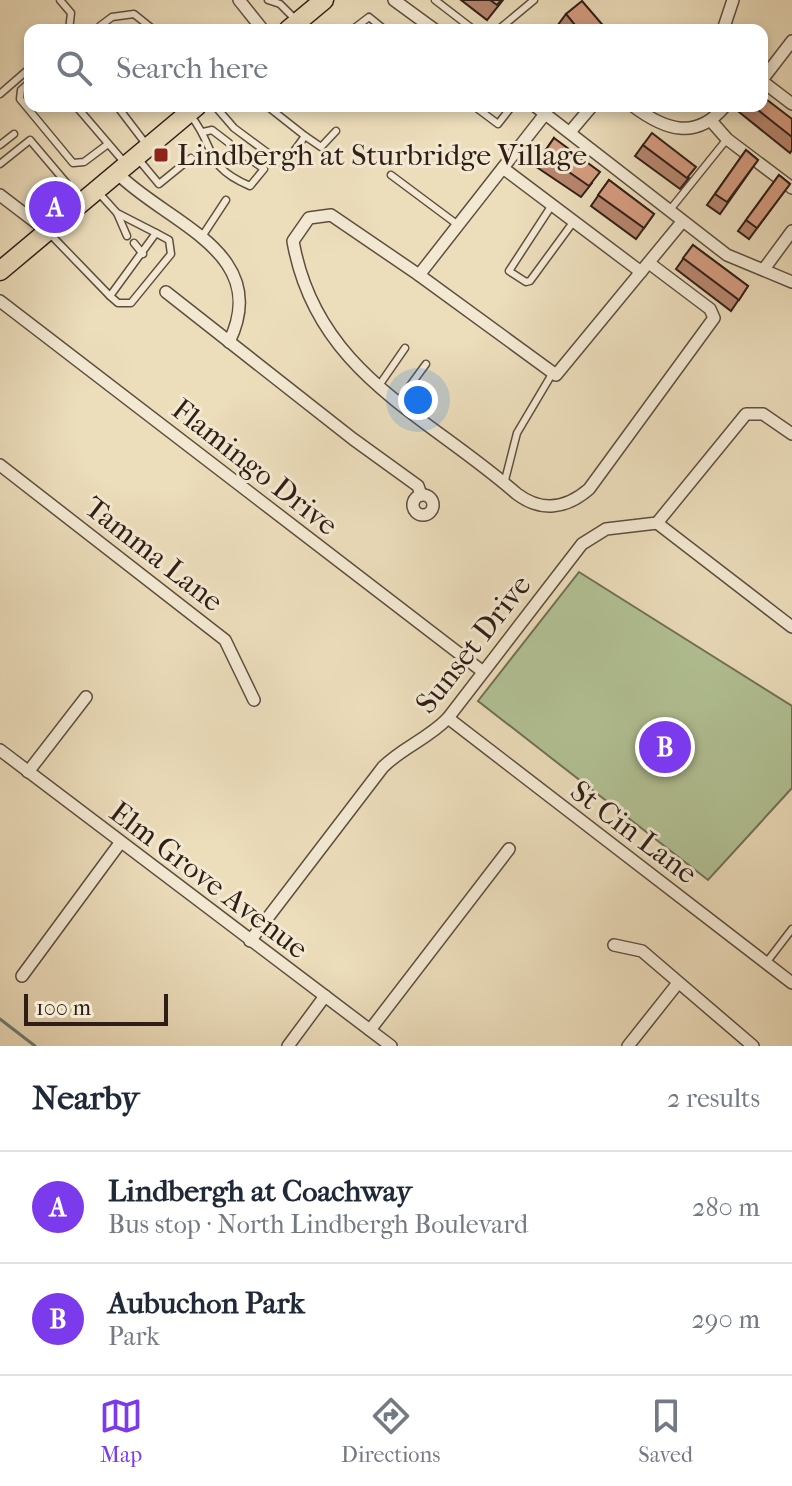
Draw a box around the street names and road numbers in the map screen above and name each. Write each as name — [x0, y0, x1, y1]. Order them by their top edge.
street label: Flamingo Drive — [165, 392, 345, 543]
street label: Tamma Lane — [78, 490, 230, 619]
street label: Sunset Drive — [408, 568, 538, 721]
street label: St Cin Lane — [563, 773, 704, 891]
street label: Elm Grove Avenue — [103, 795, 315, 966]

